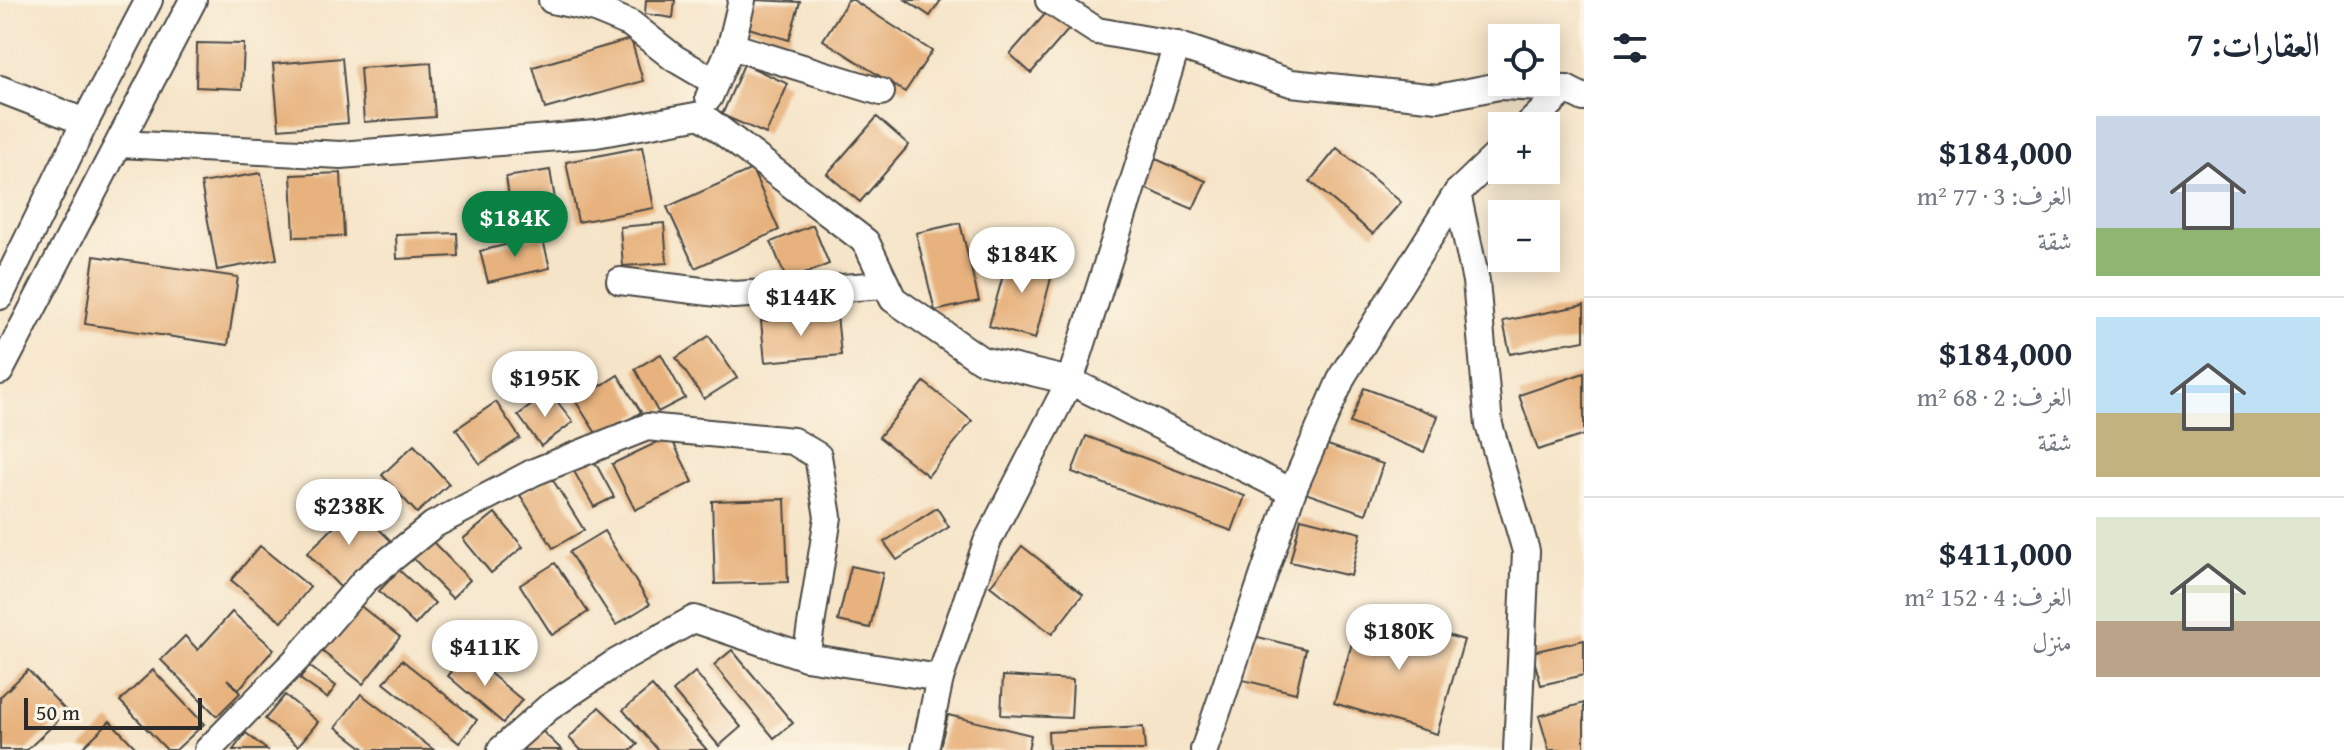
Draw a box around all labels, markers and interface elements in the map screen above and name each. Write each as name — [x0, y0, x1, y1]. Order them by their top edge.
text: العقارات: 7 — [2186, 19, 2320, 68]
map controls — [1488, 24, 1560, 272]
button: locate — [1488, 24, 1560, 96]
icon: filters — [1608, 26, 1652, 70]
button: + — [1488, 112, 1560, 184]
text: $184,000 — [1939, 127, 2072, 176]
icon: home — [2160, 148, 2256, 244]
text: الغرف: 3 · 77 m² — [1917, 176, 2072, 215]
pin: $184K — [459, 191, 571, 259]
text: $184K — [480, 197, 550, 236]
button: − — [1488, 200, 1560, 272]
text: شقة — [2038, 221, 2072, 260]
pin: $184K — [966, 227, 1078, 295]
text: $184K — [987, 233, 1057, 272]
pin: $144K — [745, 270, 857, 338]
text: $144K — [766, 276, 836, 315]
text: $184,000 — [1939, 328, 2072, 377]
icon: home — [2160, 349, 2256, 445]
pin: $195K — [489, 351, 601, 419]
text: $195K — [510, 357, 580, 396]
text: الغرف: 2 · 68 m² — [1917, 377, 2072, 416]
text: شقة — [2038, 422, 2072, 461]
pin: $238K — [293, 479, 405, 547]
text: $238K — [314, 485, 384, 524]
text: $411,000 — [1939, 528, 2072, 577]
icon: home — [2160, 549, 2256, 645]
text: الغرف: 4 · 152 m² — [1904, 577, 2072, 616]
pin: $180K — [1343, 604, 1455, 672]
text: $180K — [1364, 610, 1434, 649]
pin: $411K — [429, 620, 541, 688]
text: منزل — [2032, 622, 2072, 661]
text: $411K — [450, 626, 520, 665]
scale bar — [24, 694, 202, 730]
text: 50 m — [36, 696, 80, 728]

